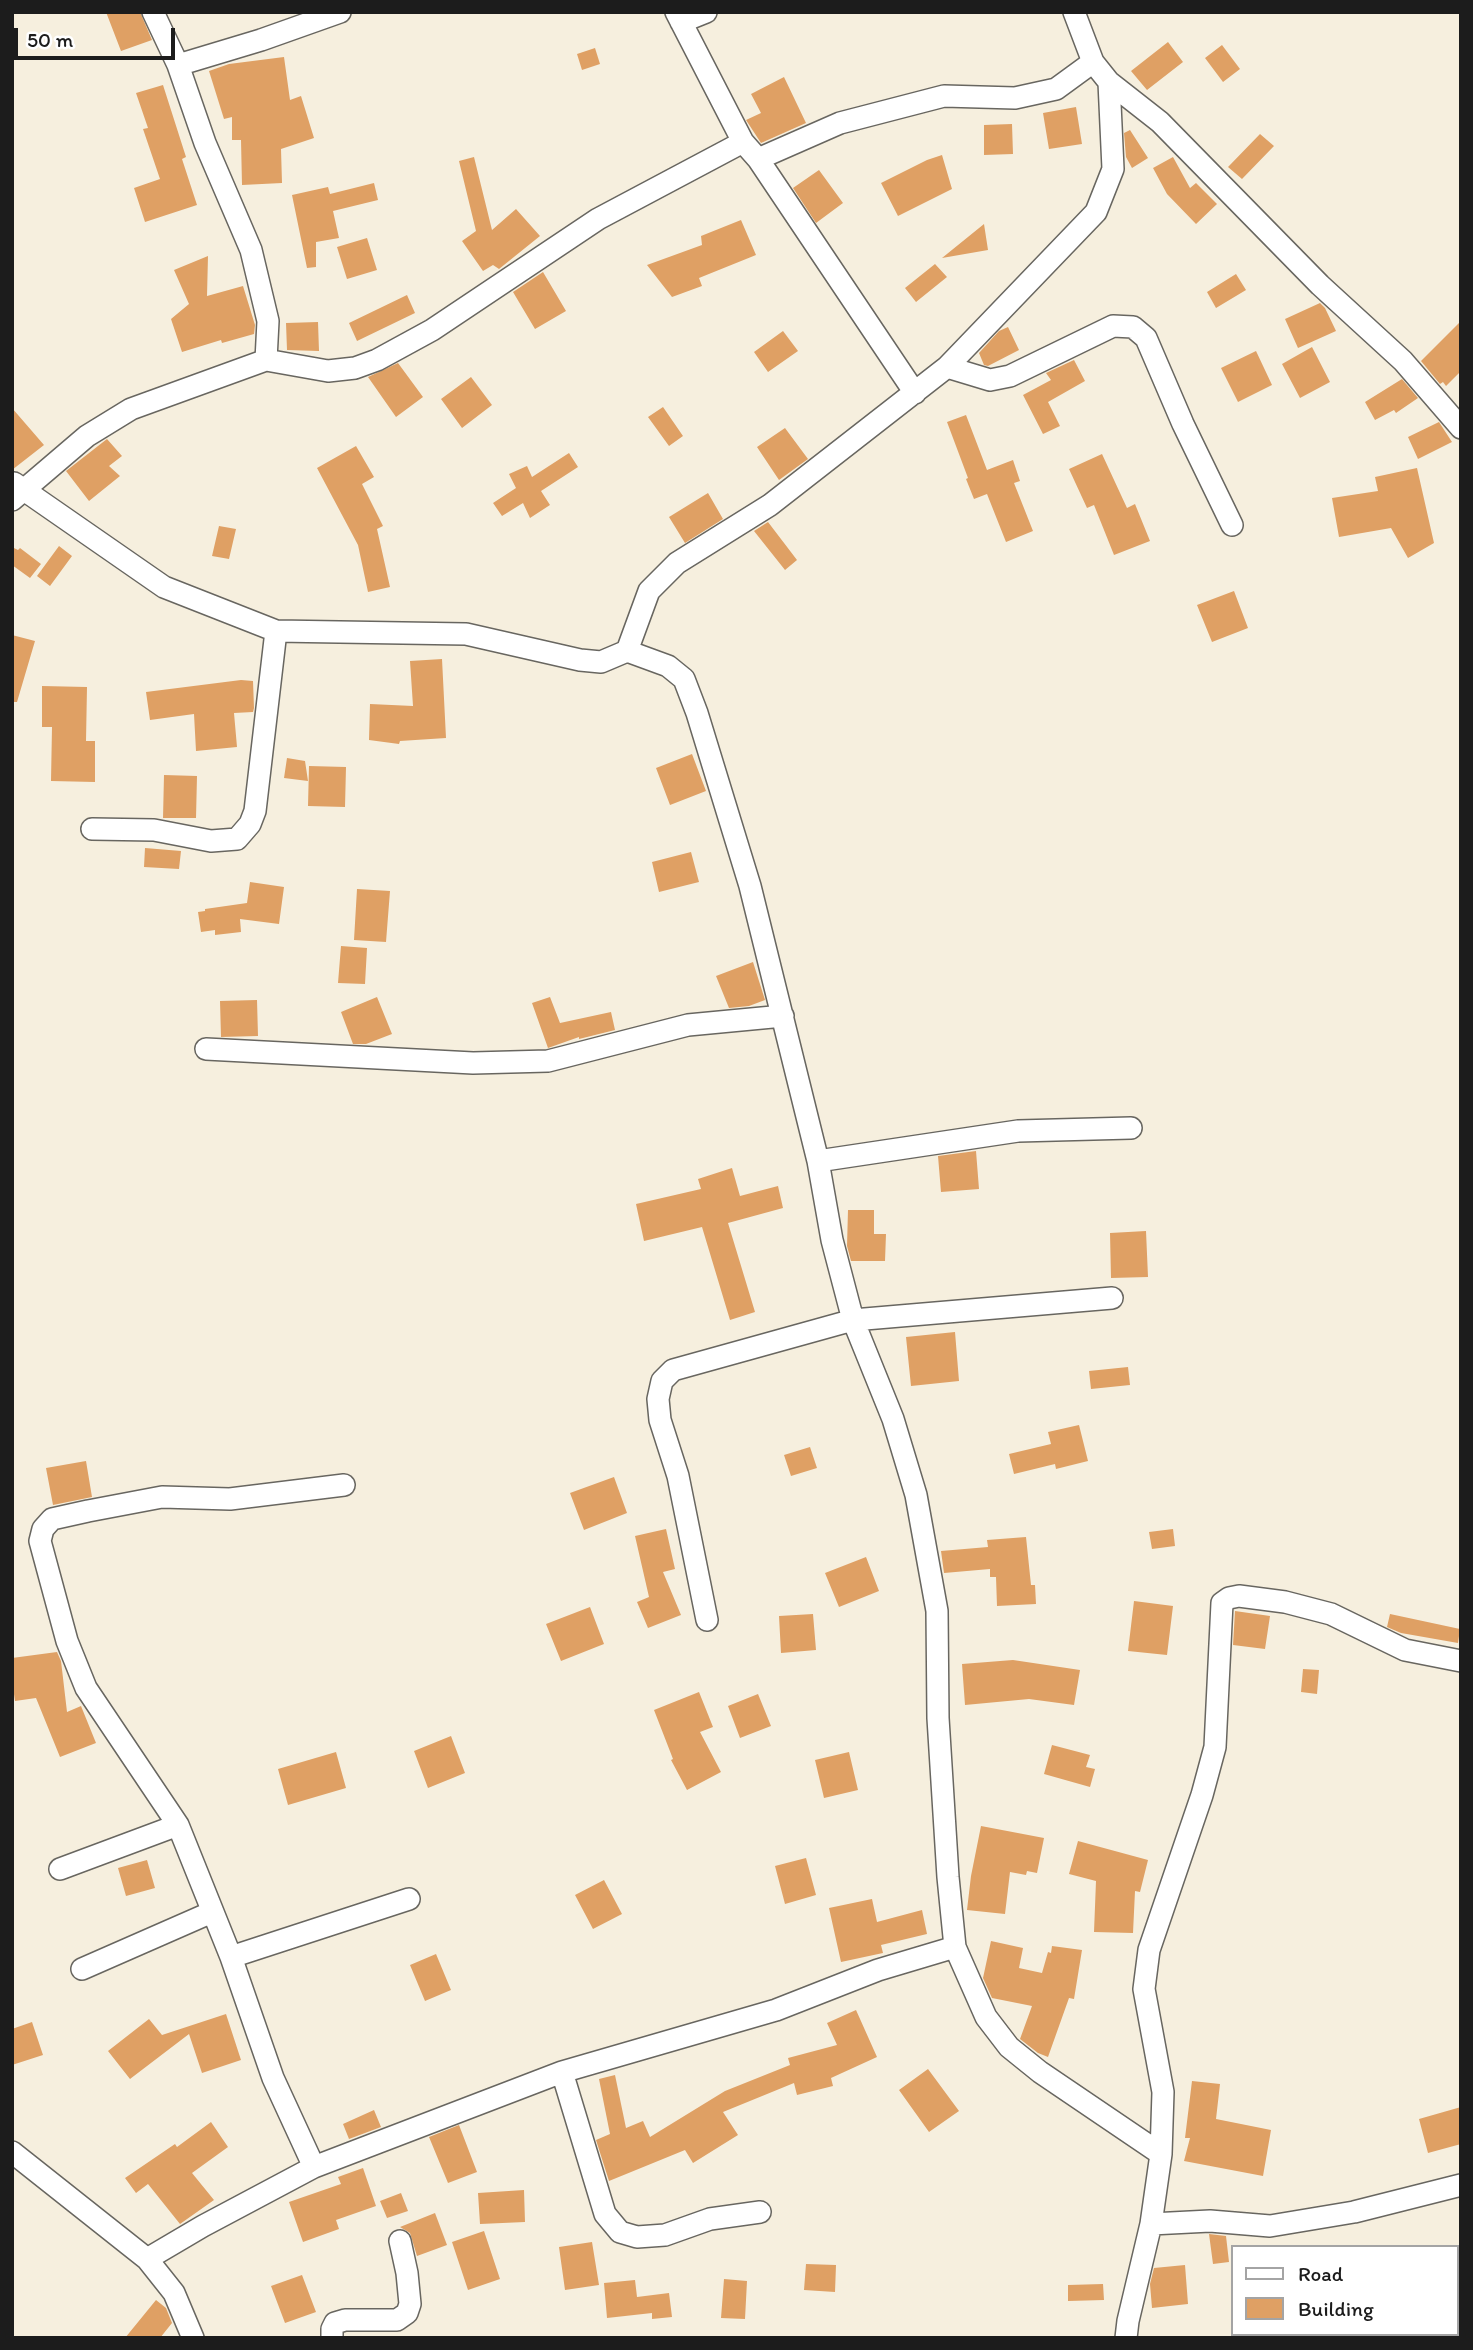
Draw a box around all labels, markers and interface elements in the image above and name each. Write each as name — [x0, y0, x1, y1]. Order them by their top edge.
scale bar — [18, 14, 178, 58]
text: 50 m — [27, 27, 73, 52]
legend — [1232, 2245, 1459, 2336]
text: Road — [1298, 2261, 1343, 2286]
text: Building — [1298, 2296, 1374, 2321]

